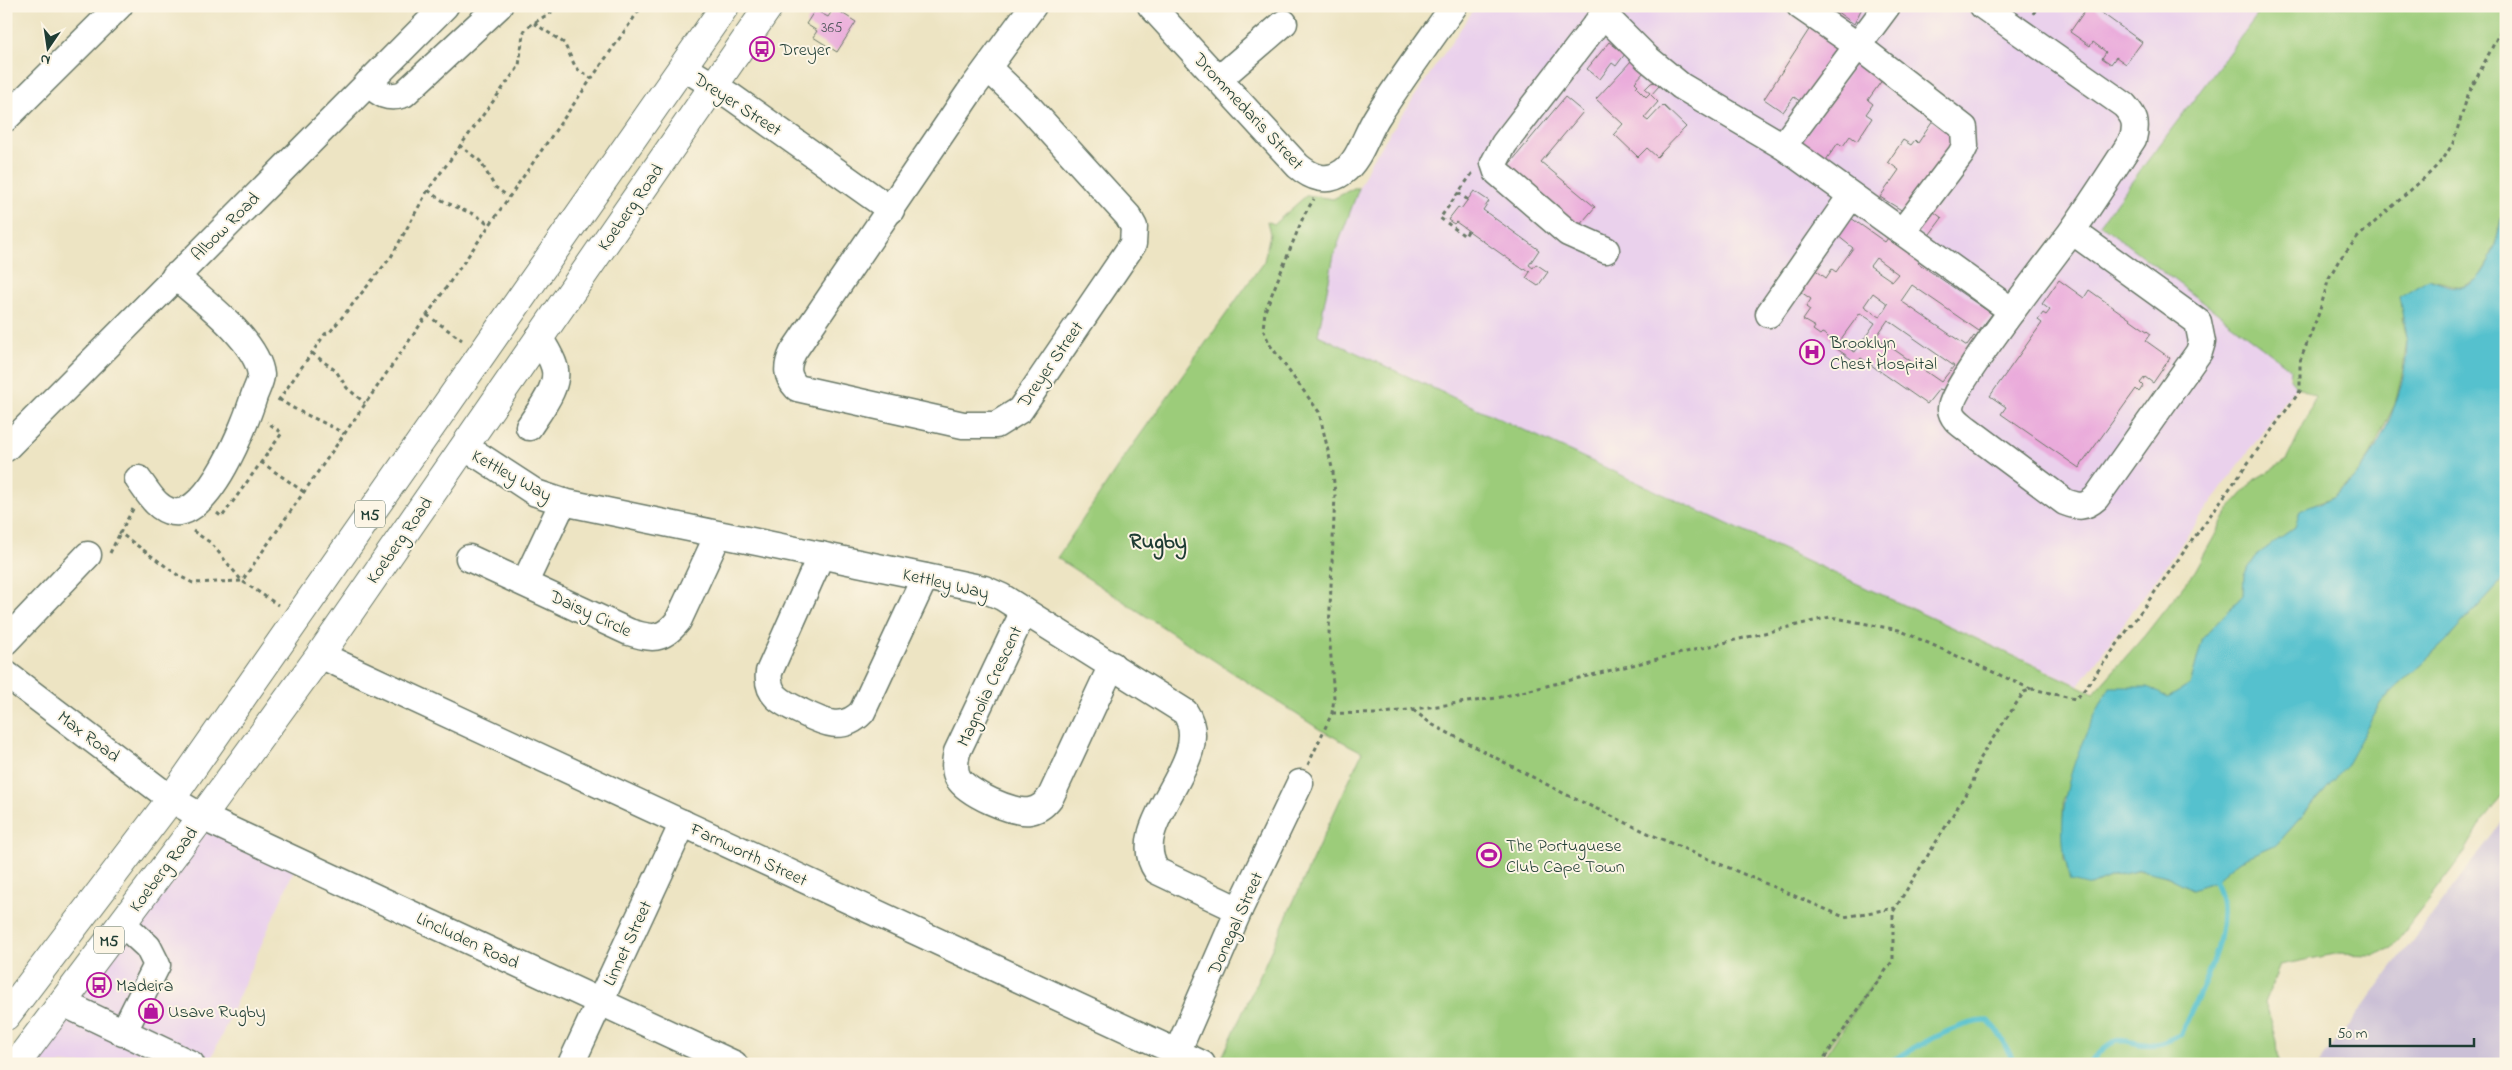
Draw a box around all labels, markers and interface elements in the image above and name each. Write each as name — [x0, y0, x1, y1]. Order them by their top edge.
house number: 365 — [821, 17, 843, 39]
north arrow — [22, 22, 72, 72]
bus stop icon: Dreyer — [749, 36, 775, 62]
place label: Dreyer — [779, 38, 831, 64]
street label: Drommedaris Street — [1186, 47, 1309, 177]
text: N — [38, 48, 52, 70]
street label: Dreyer Street — [687, 67, 786, 144]
street label: Koeberg Road — [592, 159, 672, 258]
street label: Albow Road — [186, 187, 267, 268]
street label: Dreyer Street — [1012, 317, 1091, 415]
place label: Brooklyn Chest Hospital — [1829, 331, 1937, 378]
hospital icon: Brooklyn Chest Hospital — [1799, 339, 1825, 365]
street label: Kettley Way — [466, 444, 556, 509]
street label: Koeberg Road — [361, 492, 441, 591]
road number: M5 — [355, 500, 385, 528]
district label: Rugby — [1129, 527, 1187, 560]
street label: Kettley Way — [900, 562, 991, 608]
street label: Daisy Circle — [544, 584, 636, 646]
street label: Magnolia Crescent — [951, 622, 1031, 752]
street label: Max Road — [51, 705, 125, 770]
street label: Farnworth Street — [684, 817, 811, 894]
street label: Koeberg Road — [124, 822, 206, 919]
place label: The Portuguese Club Cape Town — [1506, 834, 1625, 881]
sports icon: The Portuguese Club Cape Town — [1476, 842, 1502, 868]
street label: Donegal Street — [1202, 868, 1272, 981]
street label: Linnet Street — [598, 897, 660, 991]
street label: Lincluden Road — [411, 907, 523, 977]
road number: M5 — [94, 926, 124, 954]
bus stop icon: Madeira — [86, 972, 112, 998]
place label: Madeira — [116, 974, 173, 1000]
shop icon: Usave Rugby — [138, 998, 164, 1024]
place label: Usave Rugby — [168, 1000, 265, 1027]
scale bar — [2330, 1015, 2473, 1047]
text: 50 m — [2337, 1023, 2368, 1045]

